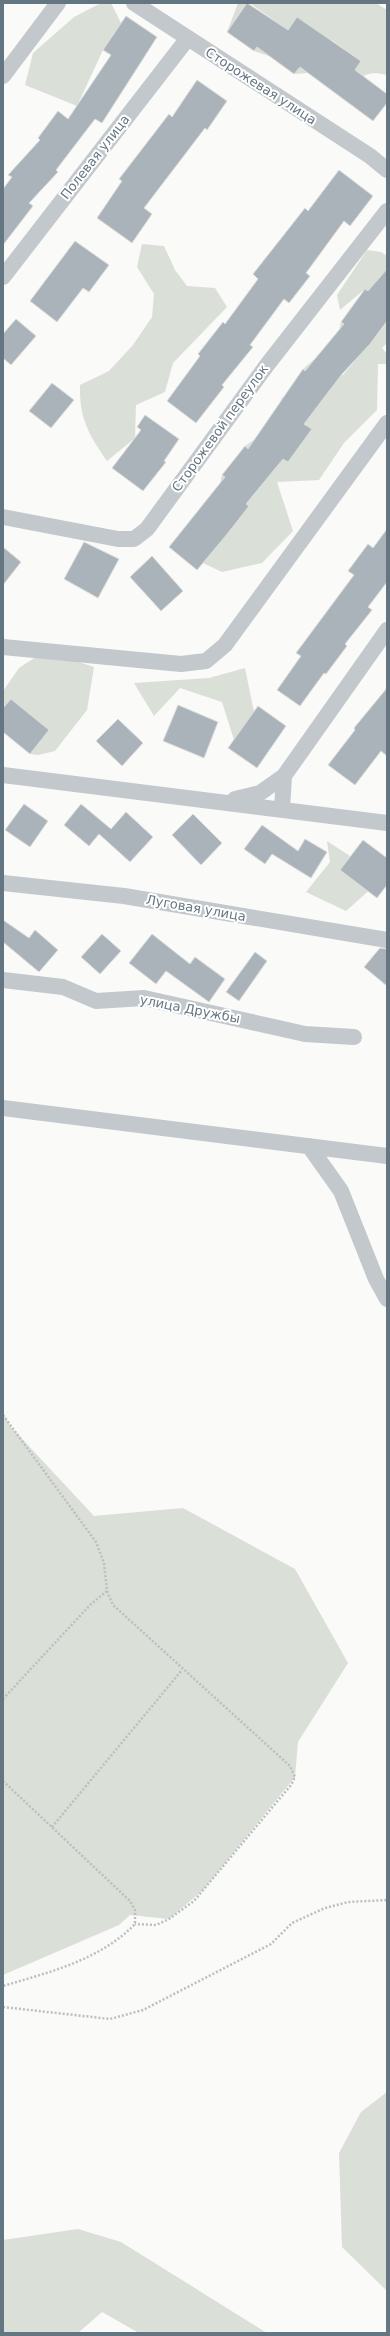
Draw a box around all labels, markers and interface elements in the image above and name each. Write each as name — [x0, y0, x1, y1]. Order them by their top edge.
street label: Сторожевая улица — [203, 44, 319, 128]
street label: Полевая улица — [57, 112, 133, 202]
street label: Сторожевой переулок — [169, 361, 271, 494]
street label: Луговая улица — [145, 892, 247, 924]
street label: улица Дружбы — [139, 992, 241, 1026]

